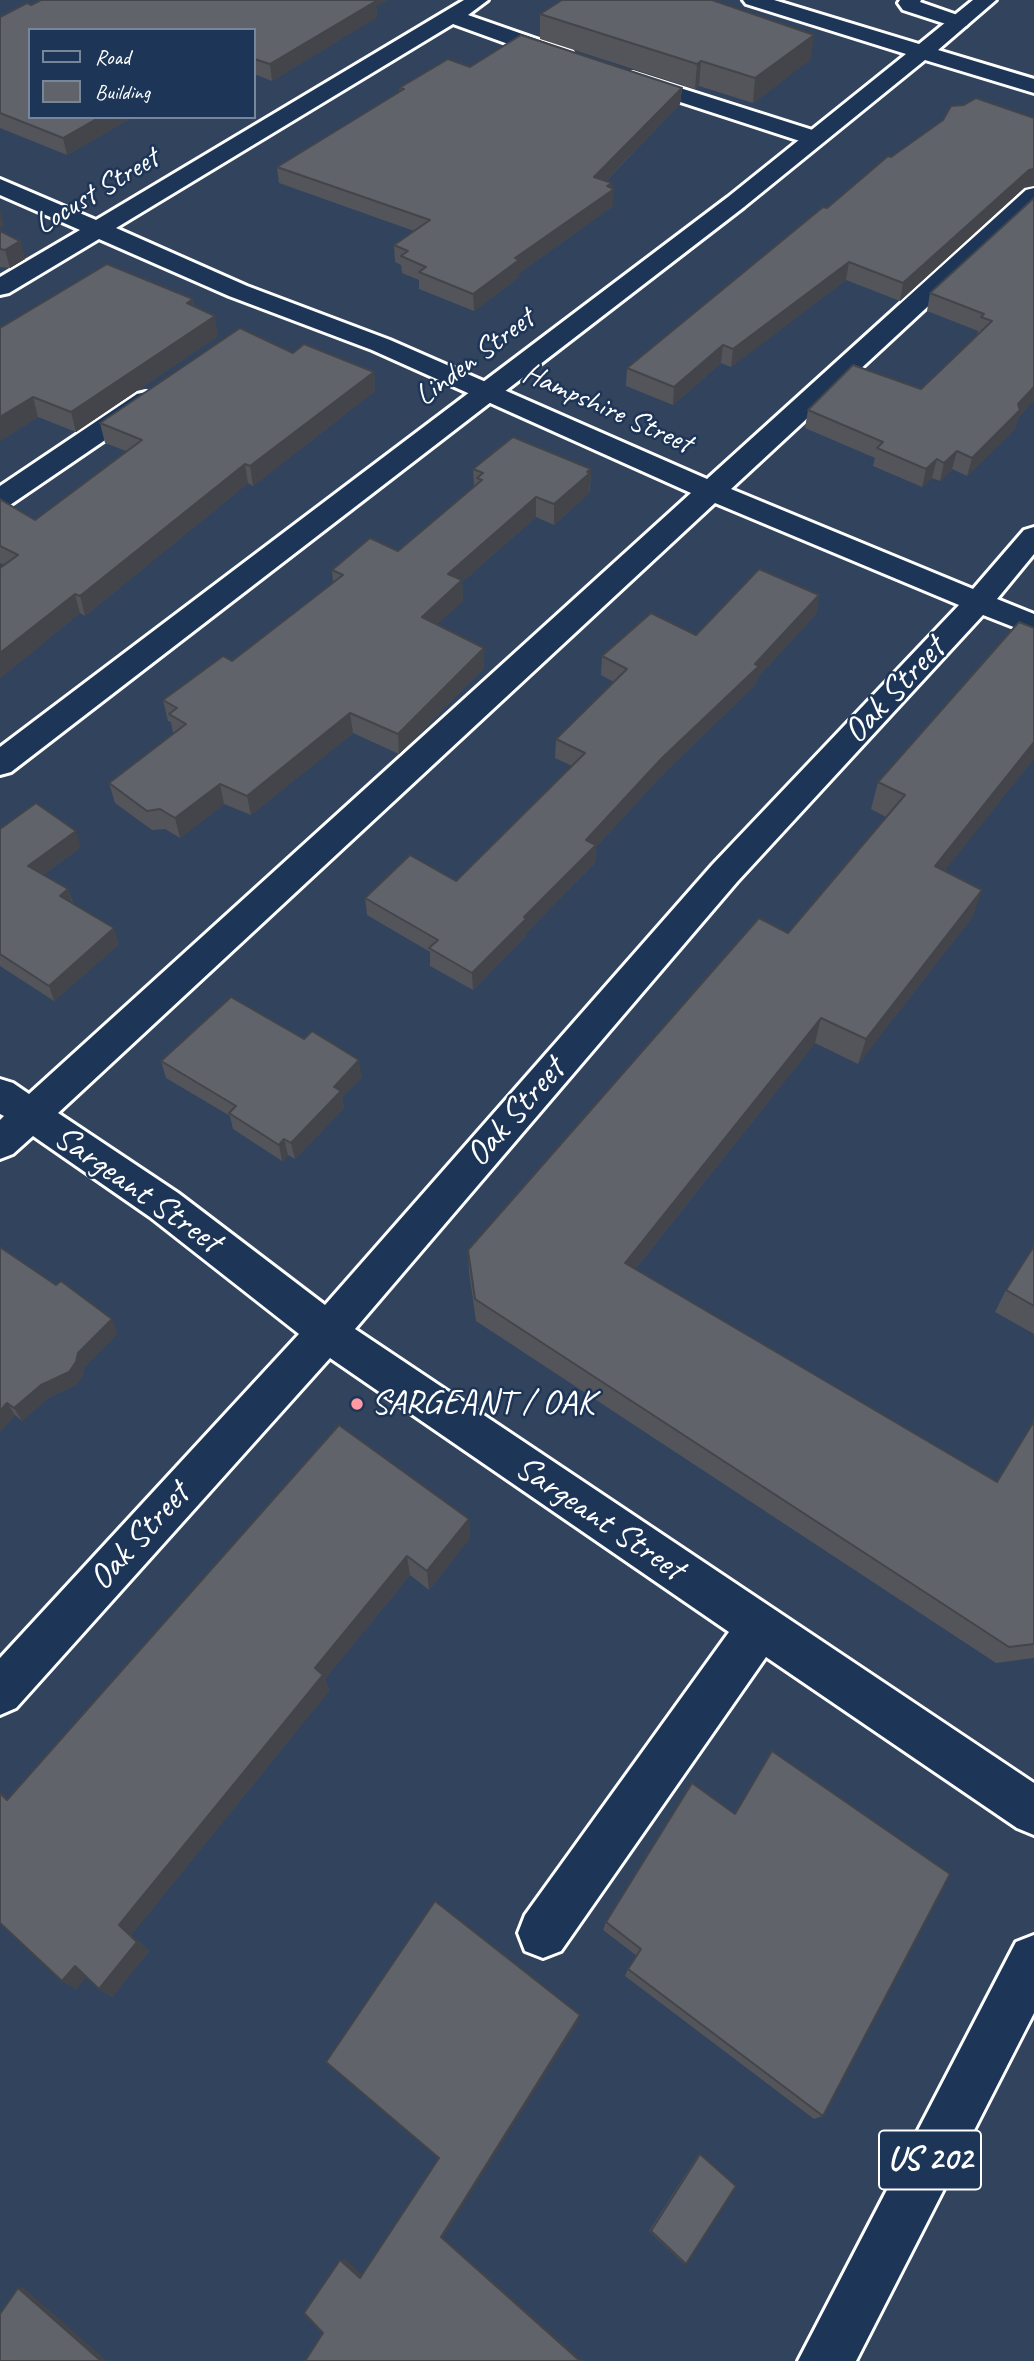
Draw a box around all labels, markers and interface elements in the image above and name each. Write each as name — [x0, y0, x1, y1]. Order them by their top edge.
legend — [28, 28, 256, 119]
text: Road — [95, 44, 130, 70]
text: Building — [95, 79, 150, 105]
street label: Locust Street — [29, 141, 165, 243]
street label: Linden Street — [408, 302, 542, 414]
street label: Hampshire Street — [517, 356, 697, 462]
street label: Oak Street — [835, 629, 955, 753]
street label: Oak Street — [457, 1050, 575, 1176]
street label: Sargeant Street — [45, 1117, 229, 1263]
place label: SARGEANT / OAK — [371, 1383, 594, 1425]
marker: SARGEANT / OAK — [349, 1396, 365, 1412]
street label: Sargeant Street — [507, 1447, 691, 1591]
street label: Oak Street — [81, 1475, 199, 1599]
road number: US 202 — [879, 2130, 981, 2190]

